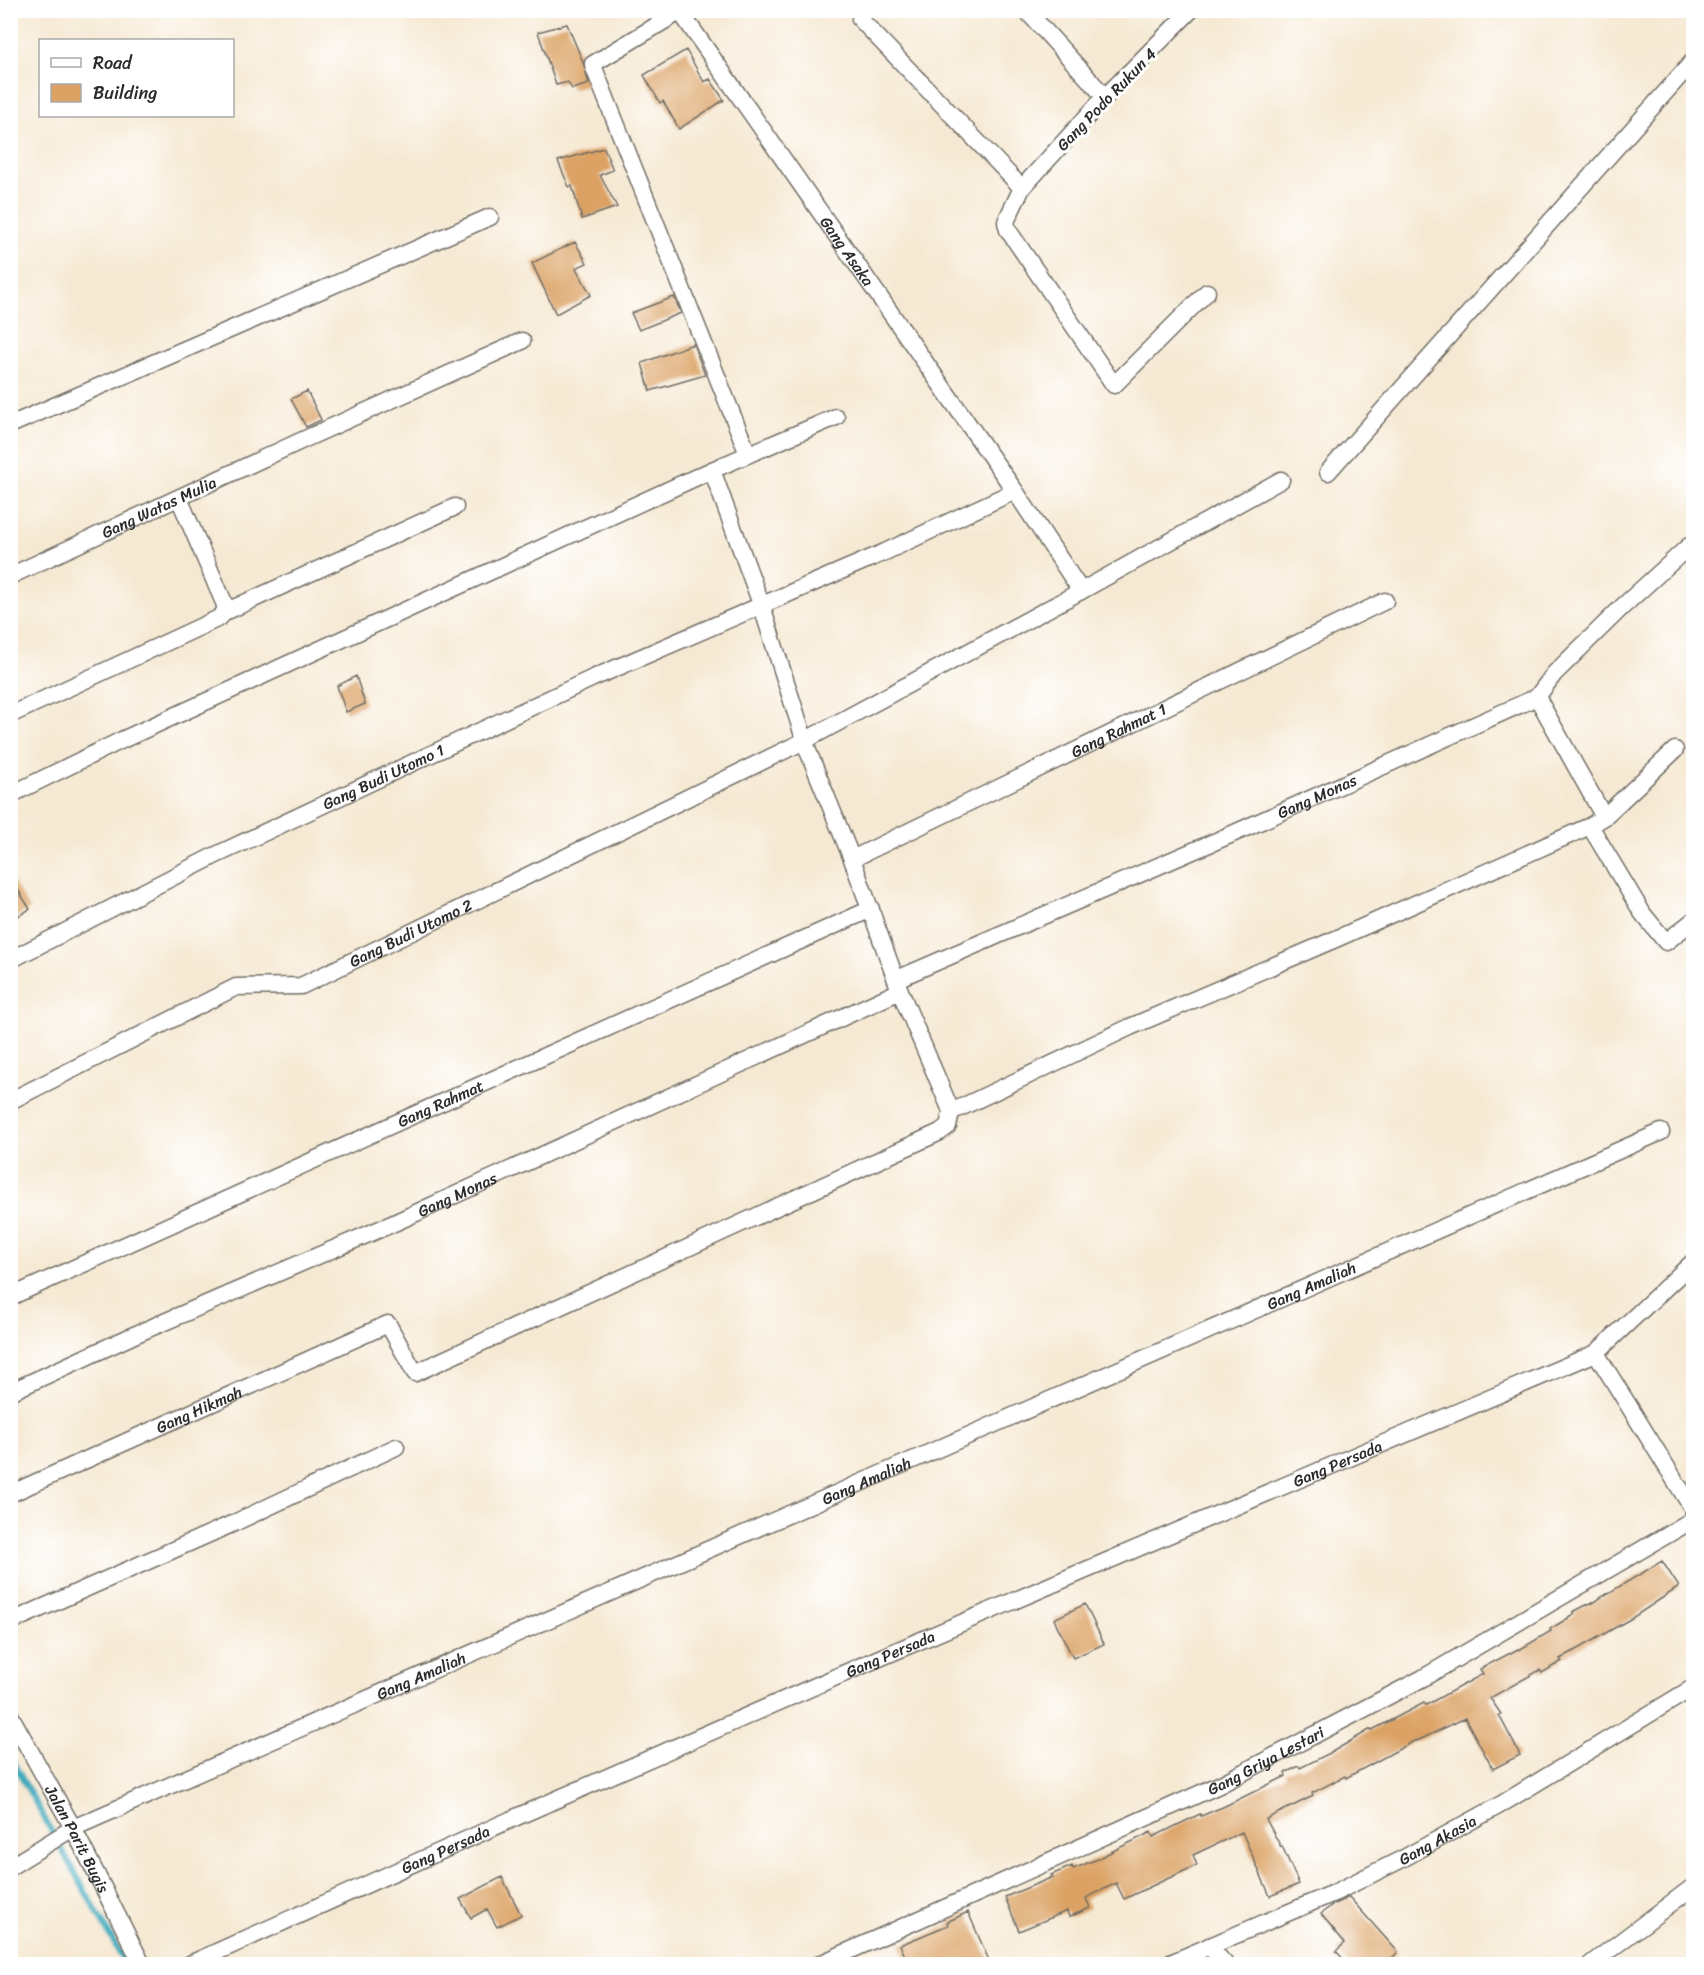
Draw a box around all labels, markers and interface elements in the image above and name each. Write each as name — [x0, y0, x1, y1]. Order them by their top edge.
legend — [39, 39, 234, 117]
street label: Gang Podo Rukun 4 — [1049, 41, 1164, 158]
text: Road — [93, 47, 133, 79]
text: Building — [93, 77, 157, 109]
street label: Gang Asaka — [812, 210, 882, 293]
street label: Gang Watas Mulia — [97, 468, 221, 547]
street label: Gang Rahmat 1 — [1066, 695, 1172, 766]
street label: Gang Budi Utomo 1 — [318, 736, 450, 818]
street label: Gang Monas — [1272, 766, 1362, 827]
street label: Gang Budi Utomo 2 — [344, 891, 478, 976]
street label: Gang Rahmat — [392, 1071, 489, 1136]
street label: Gang Monas — [413, 1163, 503, 1225]
street label: Gang Amaliah — [1262, 1253, 1361, 1318]
street label: Gang Hikmah — [151, 1377, 247, 1442]
street label: Gang Persada — [1288, 1432, 1387, 1495]
street label: Gang Amaliah — [817, 1448, 916, 1513]
street label: Gang Persada — [841, 1622, 940, 1686]
street label: Gang Amaliah — [372, 1644, 471, 1708]
street label: Gang Griya Lestari — [1203, 1718, 1330, 1803]
street label: Jalan Parit Bugis — [36, 1779, 118, 1898]
street label: Gang Akasia — [1393, 1807, 1482, 1873]
street label: Gang Persada — [396, 1817, 495, 1882]

